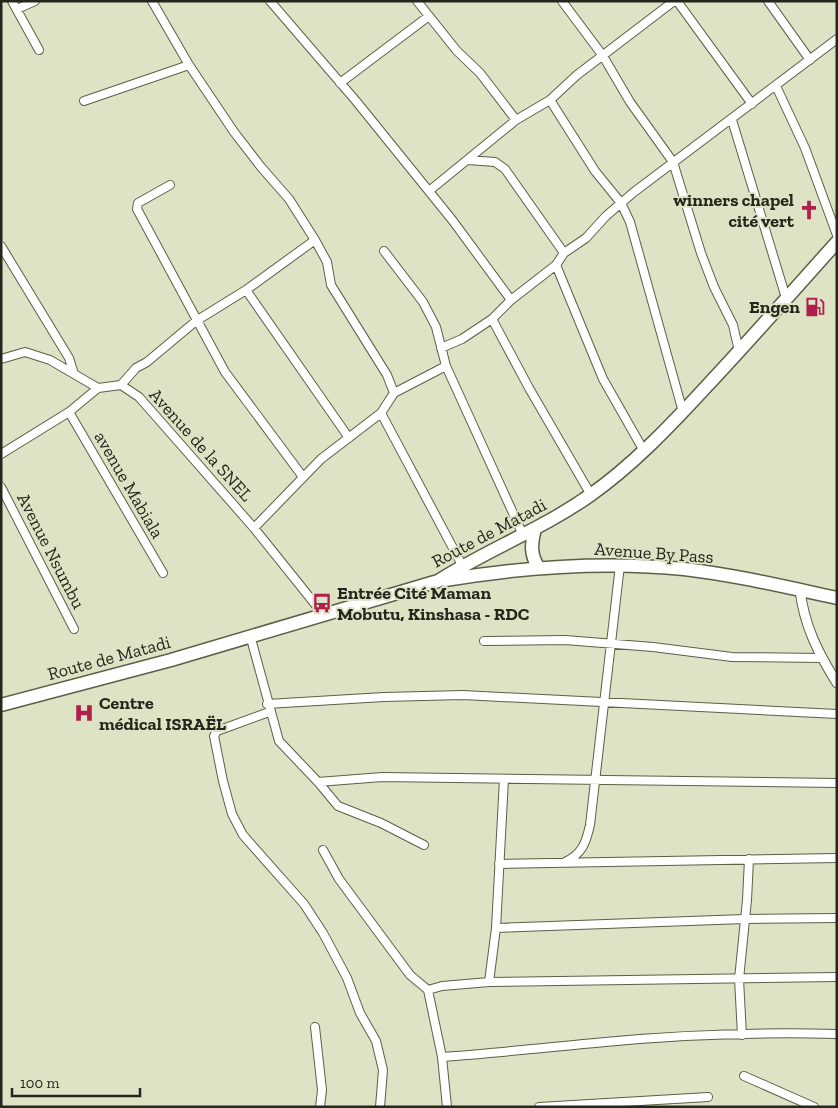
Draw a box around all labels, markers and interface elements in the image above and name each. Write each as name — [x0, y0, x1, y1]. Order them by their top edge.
place label: winners chapel cité vert — [673, 189, 795, 232]
church icon: winners chapel cité vert — [798, 199, 820, 221]
place label: Engen — [749, 296, 800, 318]
fuel station icon: Engen — [804, 296, 826, 318]
street label: Avenue de la SNEL — [145, 384, 258, 506]
street label: avenue Mabiala — [90, 428, 169, 543]
street label: Avenue Nsumbu — [12, 489, 90, 613]
street label: Route de Matadi — [428, 494, 550, 572]
street label: Avenue By Pass — [594, 538, 714, 568]
place label: Entrée Cité Maman Mobutu, Kinshasa - RDC — [337, 582, 529, 625]
bus stop icon: Entrée Cité Maman Mobutu, Kinshasa - RDC — [311, 592, 333, 614]
street label: Route de Matadi — [45, 631, 173, 685]
place label: Centre médical ISRAËL — [99, 692, 226, 735]
hospital icon: Centre médical ISRAËL — [73, 702, 95, 724]
scale bar — [12, 1066, 140, 1098]
text: 100 m — [20, 1074, 59, 1092]

